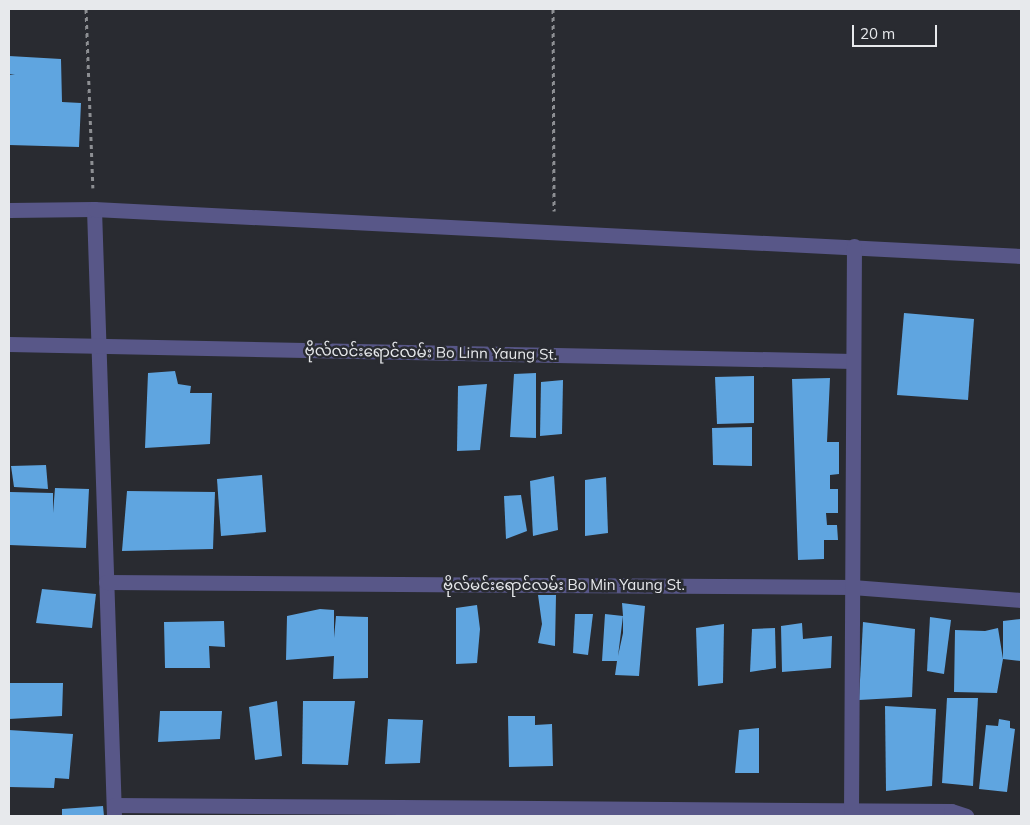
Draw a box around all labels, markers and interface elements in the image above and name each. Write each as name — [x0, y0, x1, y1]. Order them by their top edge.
scale bar — [855, 15, 940, 47]
text: 20 m — [860, 24, 895, 43]
street label: ဗိုလ်လင်းရောင်လမ်း Bo Linn Yaung St. — [305, 341, 557, 363]
street label: ဗိုလ်မင်းရောင်လမ်း Bo Min Yaung St. — [443, 576, 685, 594]

